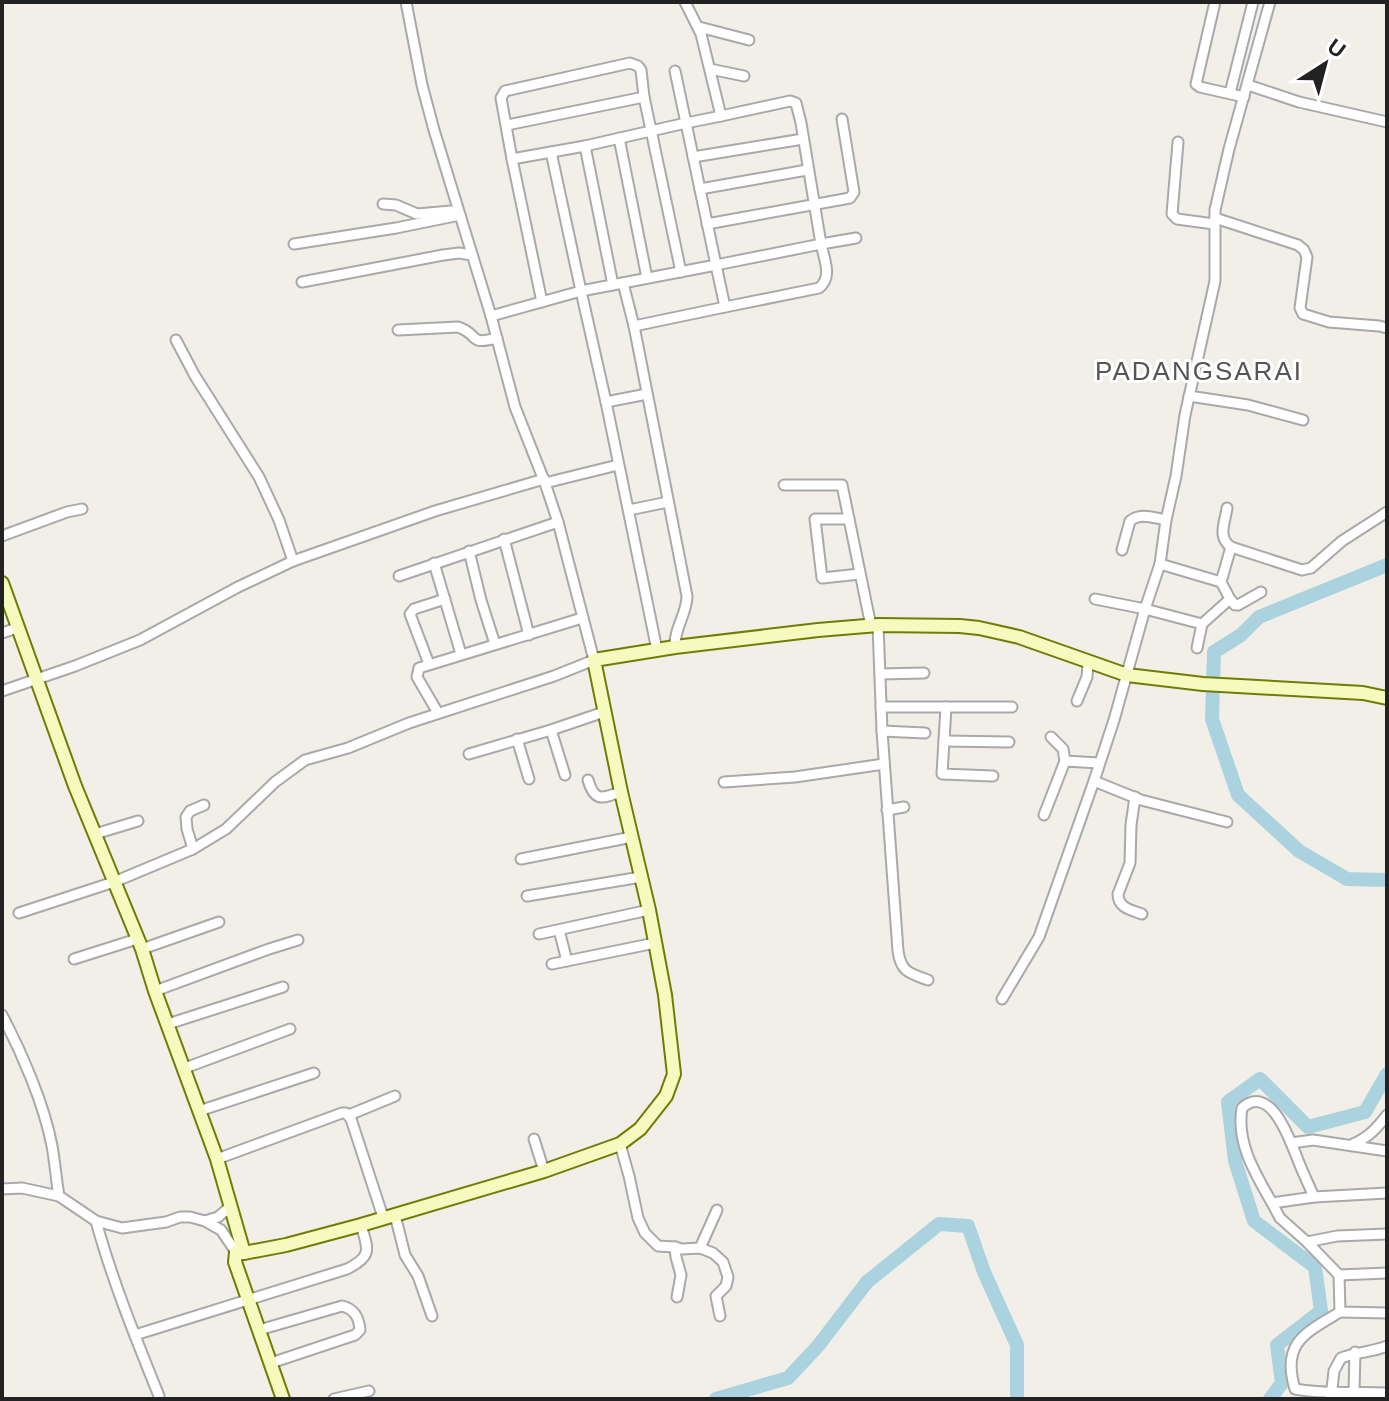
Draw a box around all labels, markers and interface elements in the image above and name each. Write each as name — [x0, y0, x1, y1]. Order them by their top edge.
north arrow — [1285, 24, 1365, 104]
text: U — [1323, 33, 1350, 63]
district label: PADANGSARAI — [1095, 356, 1303, 386]

